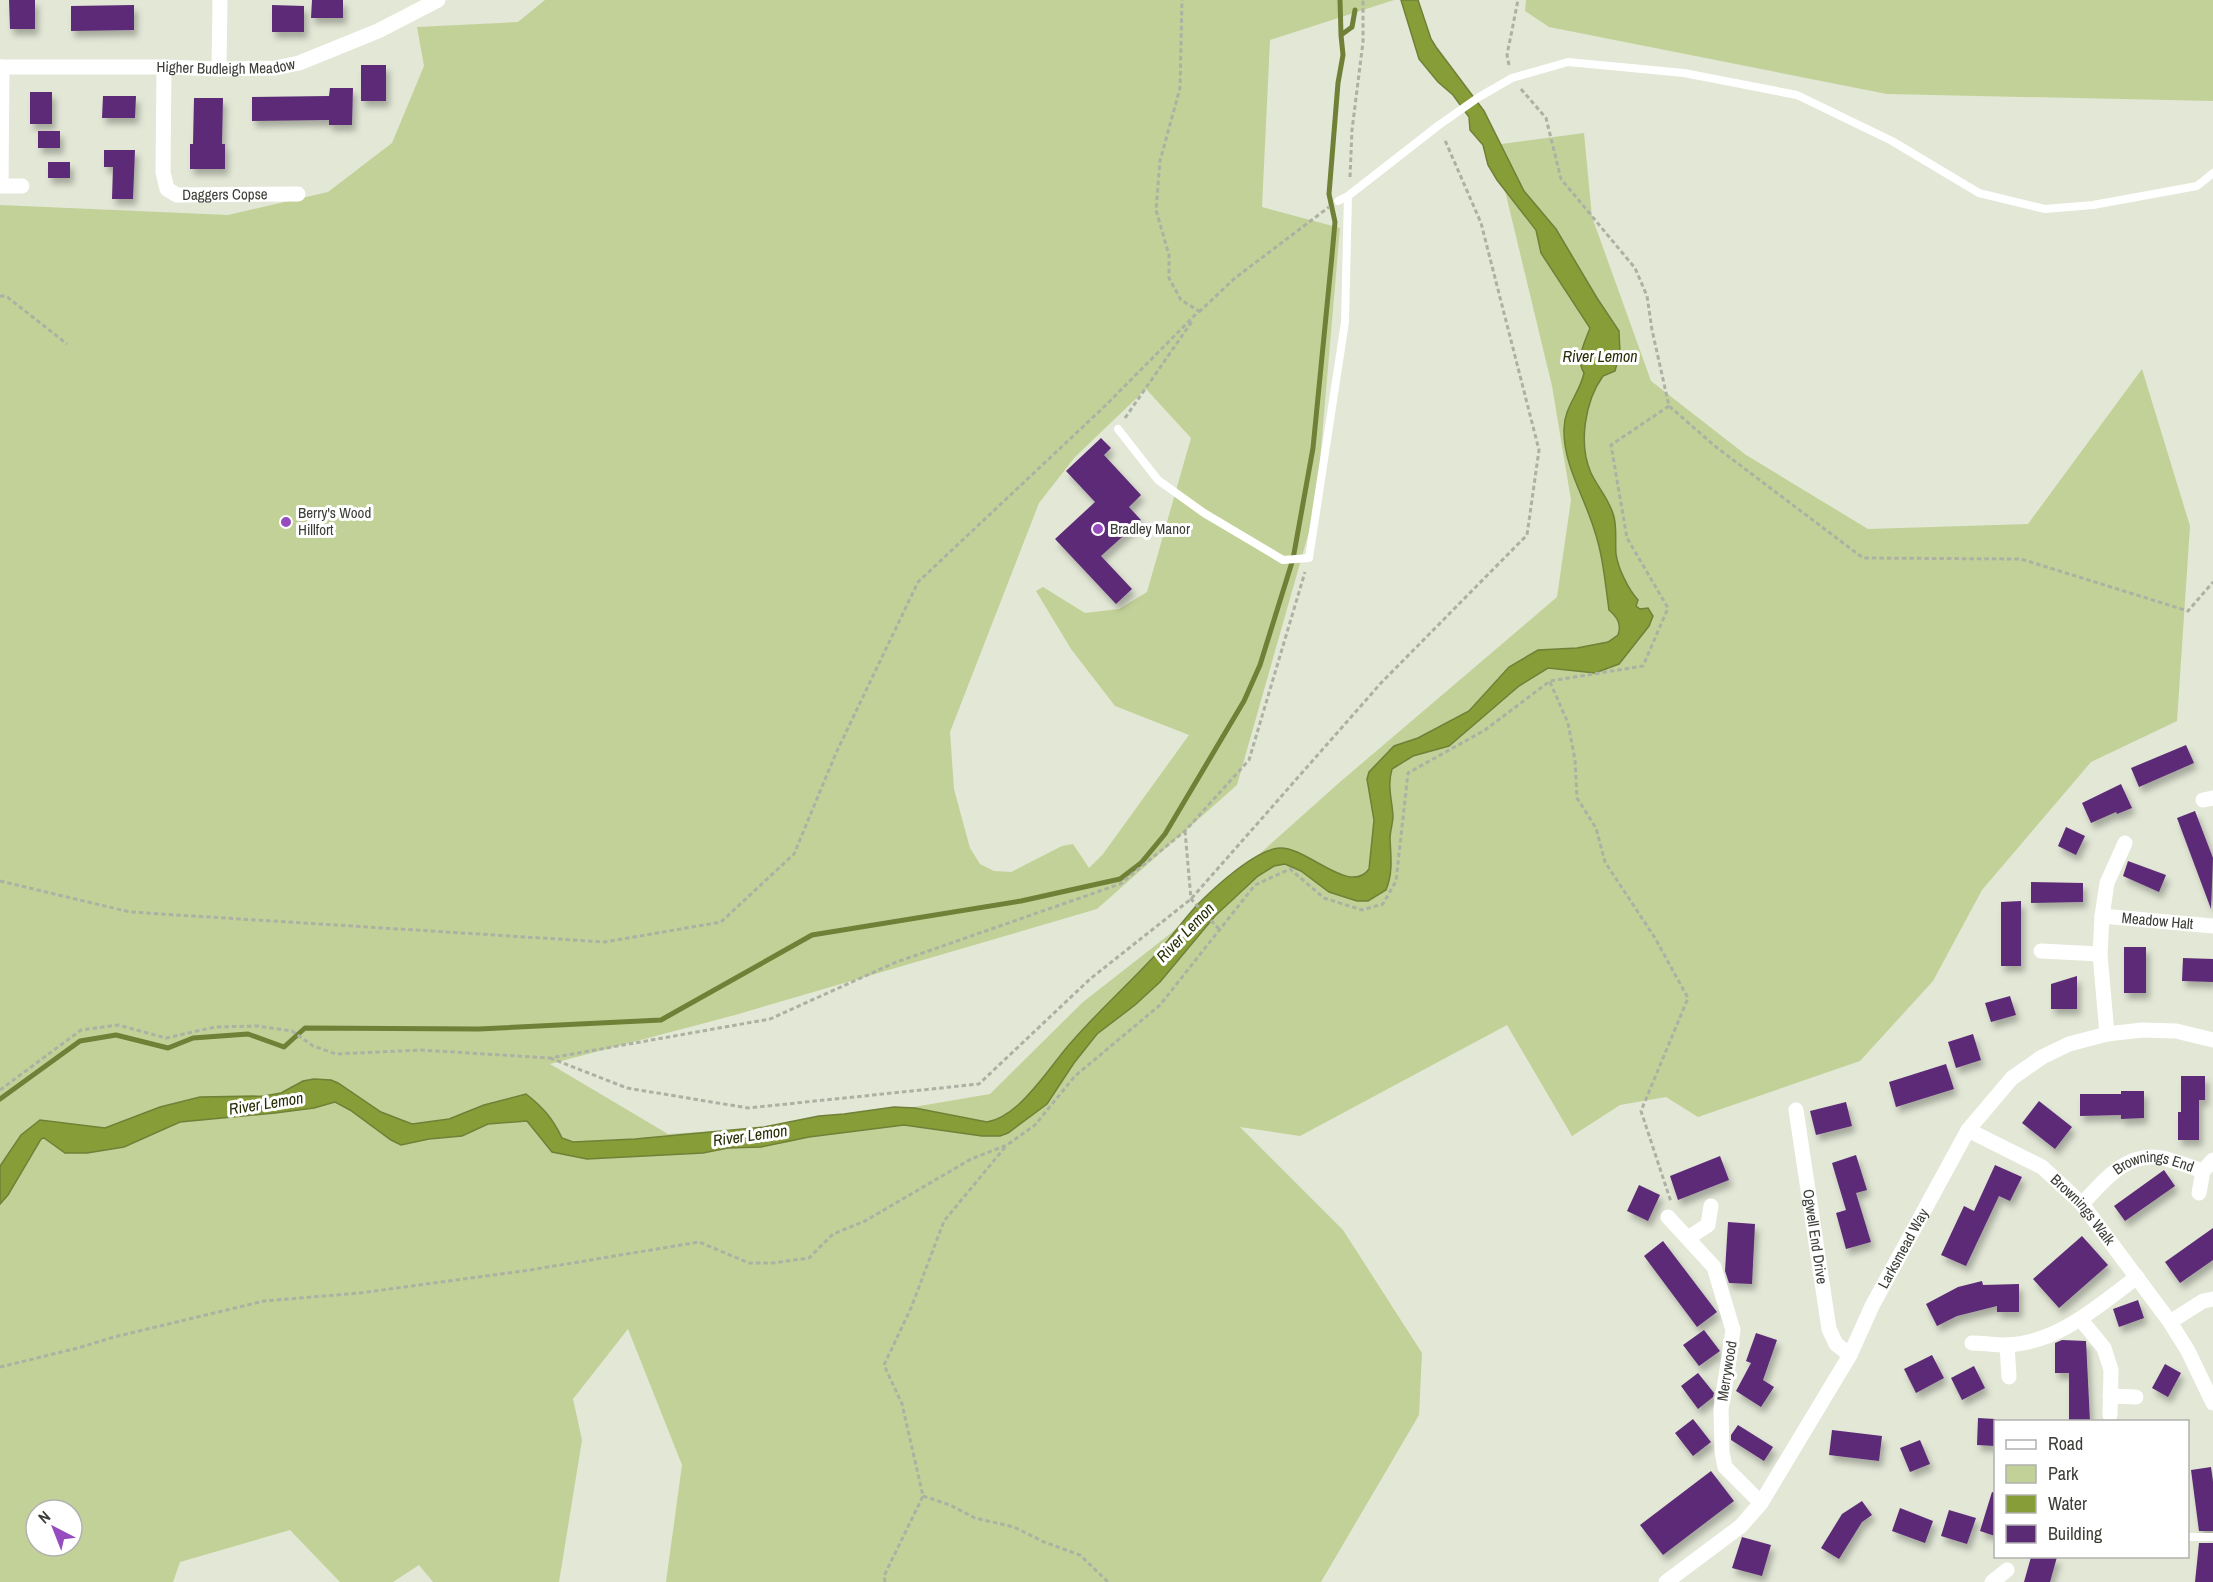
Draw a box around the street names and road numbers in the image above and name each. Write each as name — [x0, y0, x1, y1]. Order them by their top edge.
street label: Higher Budleigh Meadow — [157, 53, 297, 79]
street label: Daggers Copse — [182, 183, 268, 205]
street label: Meadow Halt — [2121, 907, 2195, 934]
street label: Brownings End — [2108, 1146, 2197, 1179]
street label: Brownings Walk — [2046, 1169, 2121, 1250]
street label: Ogwell End Drive — [1798, 1188, 1833, 1286]
street label: Larksmead Way — [1873, 1204, 1934, 1292]
street label: Merrywood — [1711, 1339, 1742, 1403]

